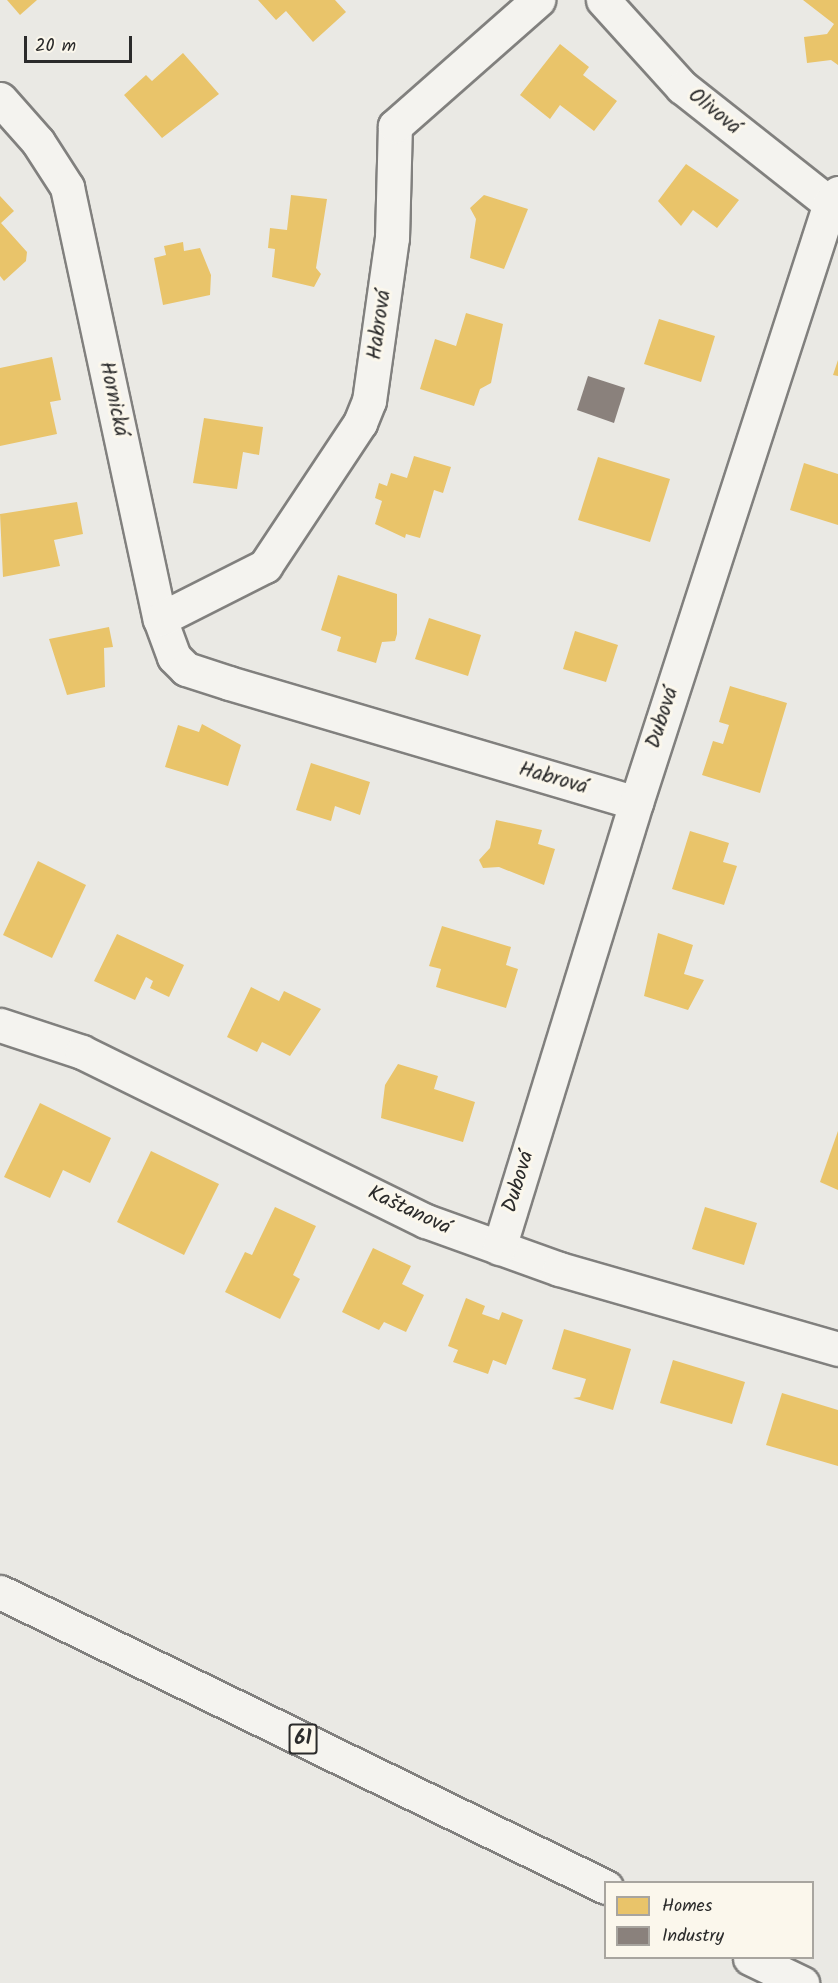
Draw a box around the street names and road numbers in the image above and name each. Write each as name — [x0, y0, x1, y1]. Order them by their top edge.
street label: Olivová — [683, 83, 745, 141]
street label: Habrová — [363, 288, 397, 362]
street label: Hornická — [93, 359, 133, 439]
street label: Dubová — [641, 684, 685, 752]
street label: Habrová — [516, 757, 590, 801]
street label: Dubová — [498, 1148, 540, 1216]
street label: Kaštanová — [363, 1181, 455, 1241]
road number: 61 — [288, 1722, 318, 1756]

